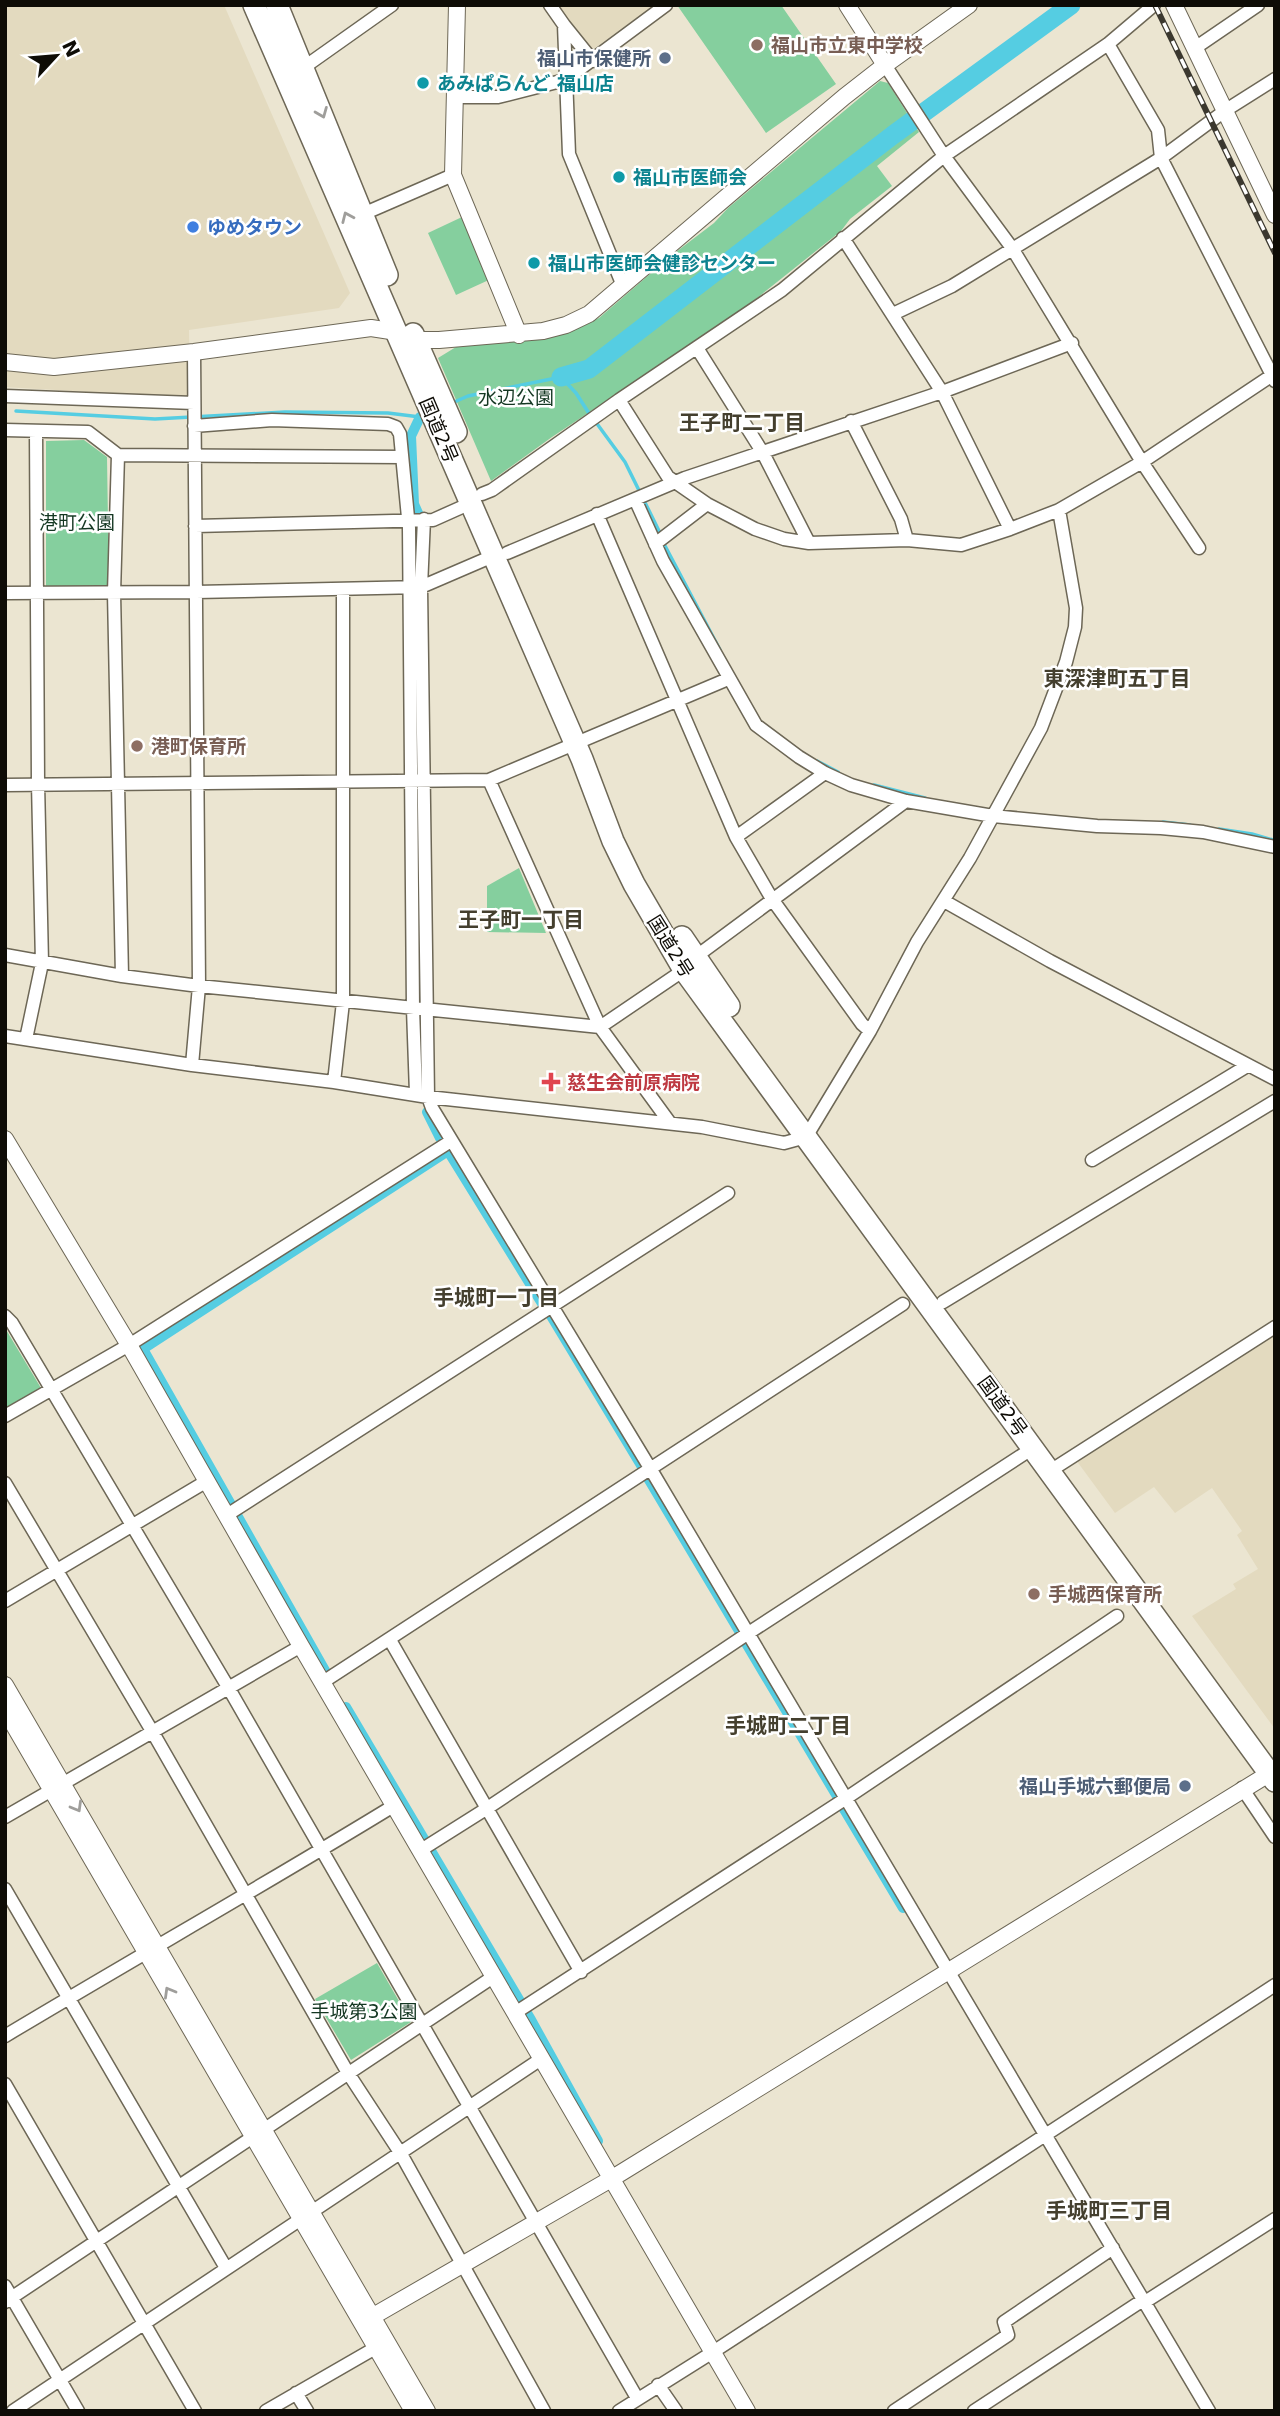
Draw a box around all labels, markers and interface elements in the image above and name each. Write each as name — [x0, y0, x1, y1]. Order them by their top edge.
north arrow — [21, 21, 91, 91]
place label: 福山市立東中学校 — [771, 34, 923, 56]
text: N — [58, 37, 85, 61]
marker: 福山市立東中学校 — [749, 37, 765, 53]
place label: 福山市保健所 — [537, 47, 651, 69]
marker: 福山市保健所 — [657, 50, 673, 66]
place label: あみぱらんど 福山店 — [437, 72, 614, 94]
marker: あみぱらんど 福山店 — [415, 75, 431, 91]
one-way arrow — [314, 106, 328, 119]
place label: 福山市医師会 — [633, 166, 747, 188]
marker: 福山市医師会 — [611, 169, 627, 185]
one-way arrow — [341, 212, 355, 225]
place label: ゆめタウン — [207, 216, 302, 238]
marker: ゆめタウン — [185, 219, 201, 235]
place label: 福山市医師会健診センター — [548, 252, 776, 274]
marker: 福山市医師会健診センター — [526, 255, 542, 271]
park label: 水辺公園 — [478, 386, 554, 408]
street label: 国道2号 — [415, 394, 463, 466]
district label: 王子町二丁目 — [679, 411, 805, 435]
park label: 港町公園 — [39, 511, 115, 533]
district label: 東深津町五丁目 — [1044, 667, 1191, 691]
place label: 港町保育所 — [151, 735, 246, 757]
marker: 港町保育所 — [129, 738, 145, 754]
district label: 王子町一丁目 — [458, 908, 584, 932]
street label: 国道2号 — [643, 911, 699, 981]
place label: 慈生会前原病院 — [567, 1071, 700, 1093]
marker: 慈生会前原病院 — [541, 1072, 561, 1092]
district label: 手城町一丁目 — [433, 1286, 559, 1310]
street label: 国道2号 — [974, 1372, 1032, 1440]
place label: 手城西保育所 — [1048, 1583, 1162, 1605]
marker: 手城西保育所 — [1026, 1586, 1042, 1602]
district label: 手城町二丁目 — [725, 1714, 851, 1738]
place label: 福山手城六郵便局 — [1019, 1775, 1171, 1797]
marker: 福山手城六郵便局 — [1177, 1778, 1193, 1794]
one-way arrow — [69, 1800, 82, 1812]
one-way arrow — [164, 1987, 177, 2000]
park label: 手城第3公園 — [310, 2000, 418, 2022]
district label: 手城町三丁目 — [1046, 2199, 1172, 2223]

